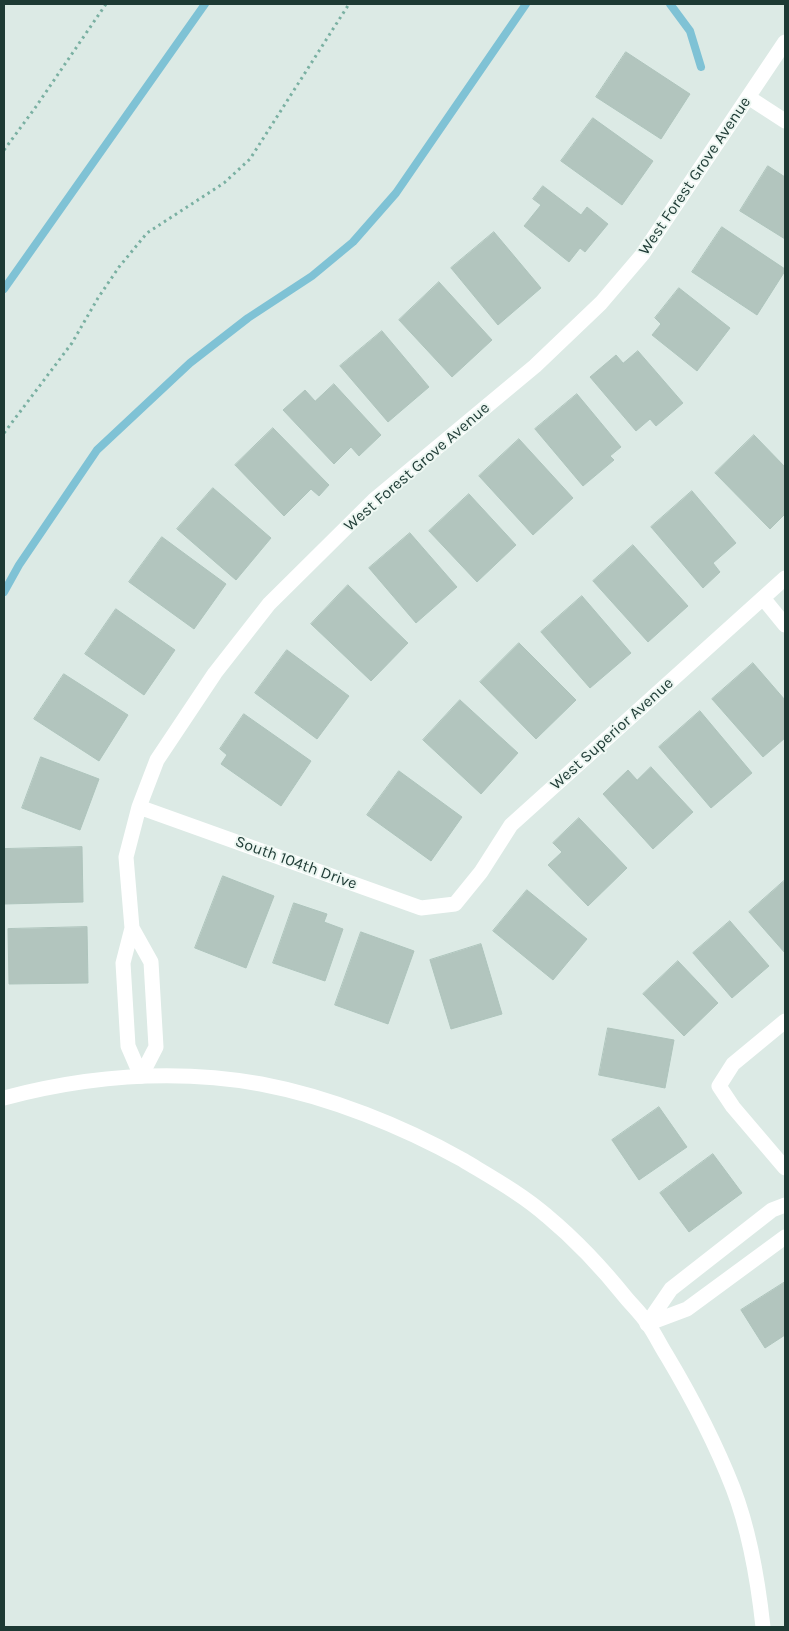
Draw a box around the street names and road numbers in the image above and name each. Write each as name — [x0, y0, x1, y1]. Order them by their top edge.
street label: West Forest Grove Avenue — [635, 93, 755, 259]
street label: West Forest Grove Avenue — [340, 399, 494, 535]
street label: West Superior Avenue — [547, 674, 677, 794]
street label: South 104th Drive — [233, 832, 359, 894]

